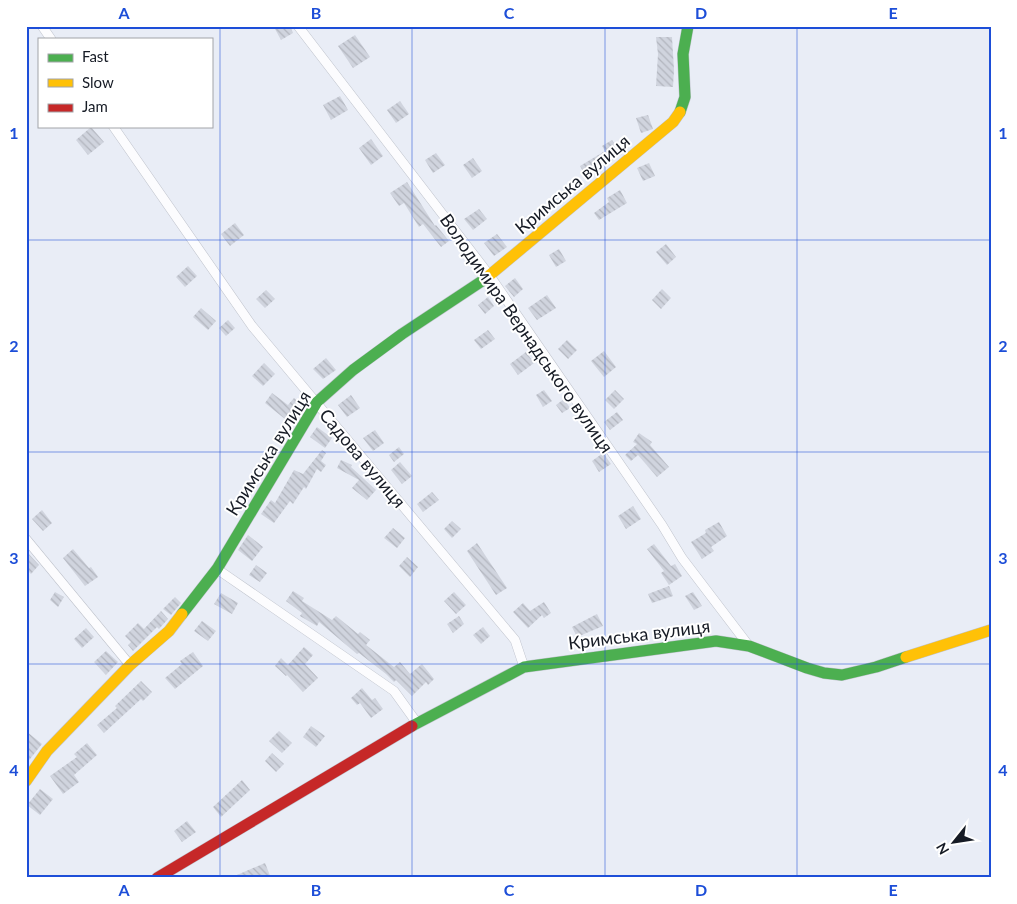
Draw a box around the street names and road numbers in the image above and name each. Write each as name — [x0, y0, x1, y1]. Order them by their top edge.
street label: Кримська вулиця — [510, 130, 634, 238]
street label: Володимира Вернадського вулиця — [436, 209, 618, 457]
street label: Кримська вулиця — [221, 387, 315, 519]
street label: Садова вулиця — [315, 404, 411, 512]
street label: Кримська вулиця — [567, 614, 711, 654]

